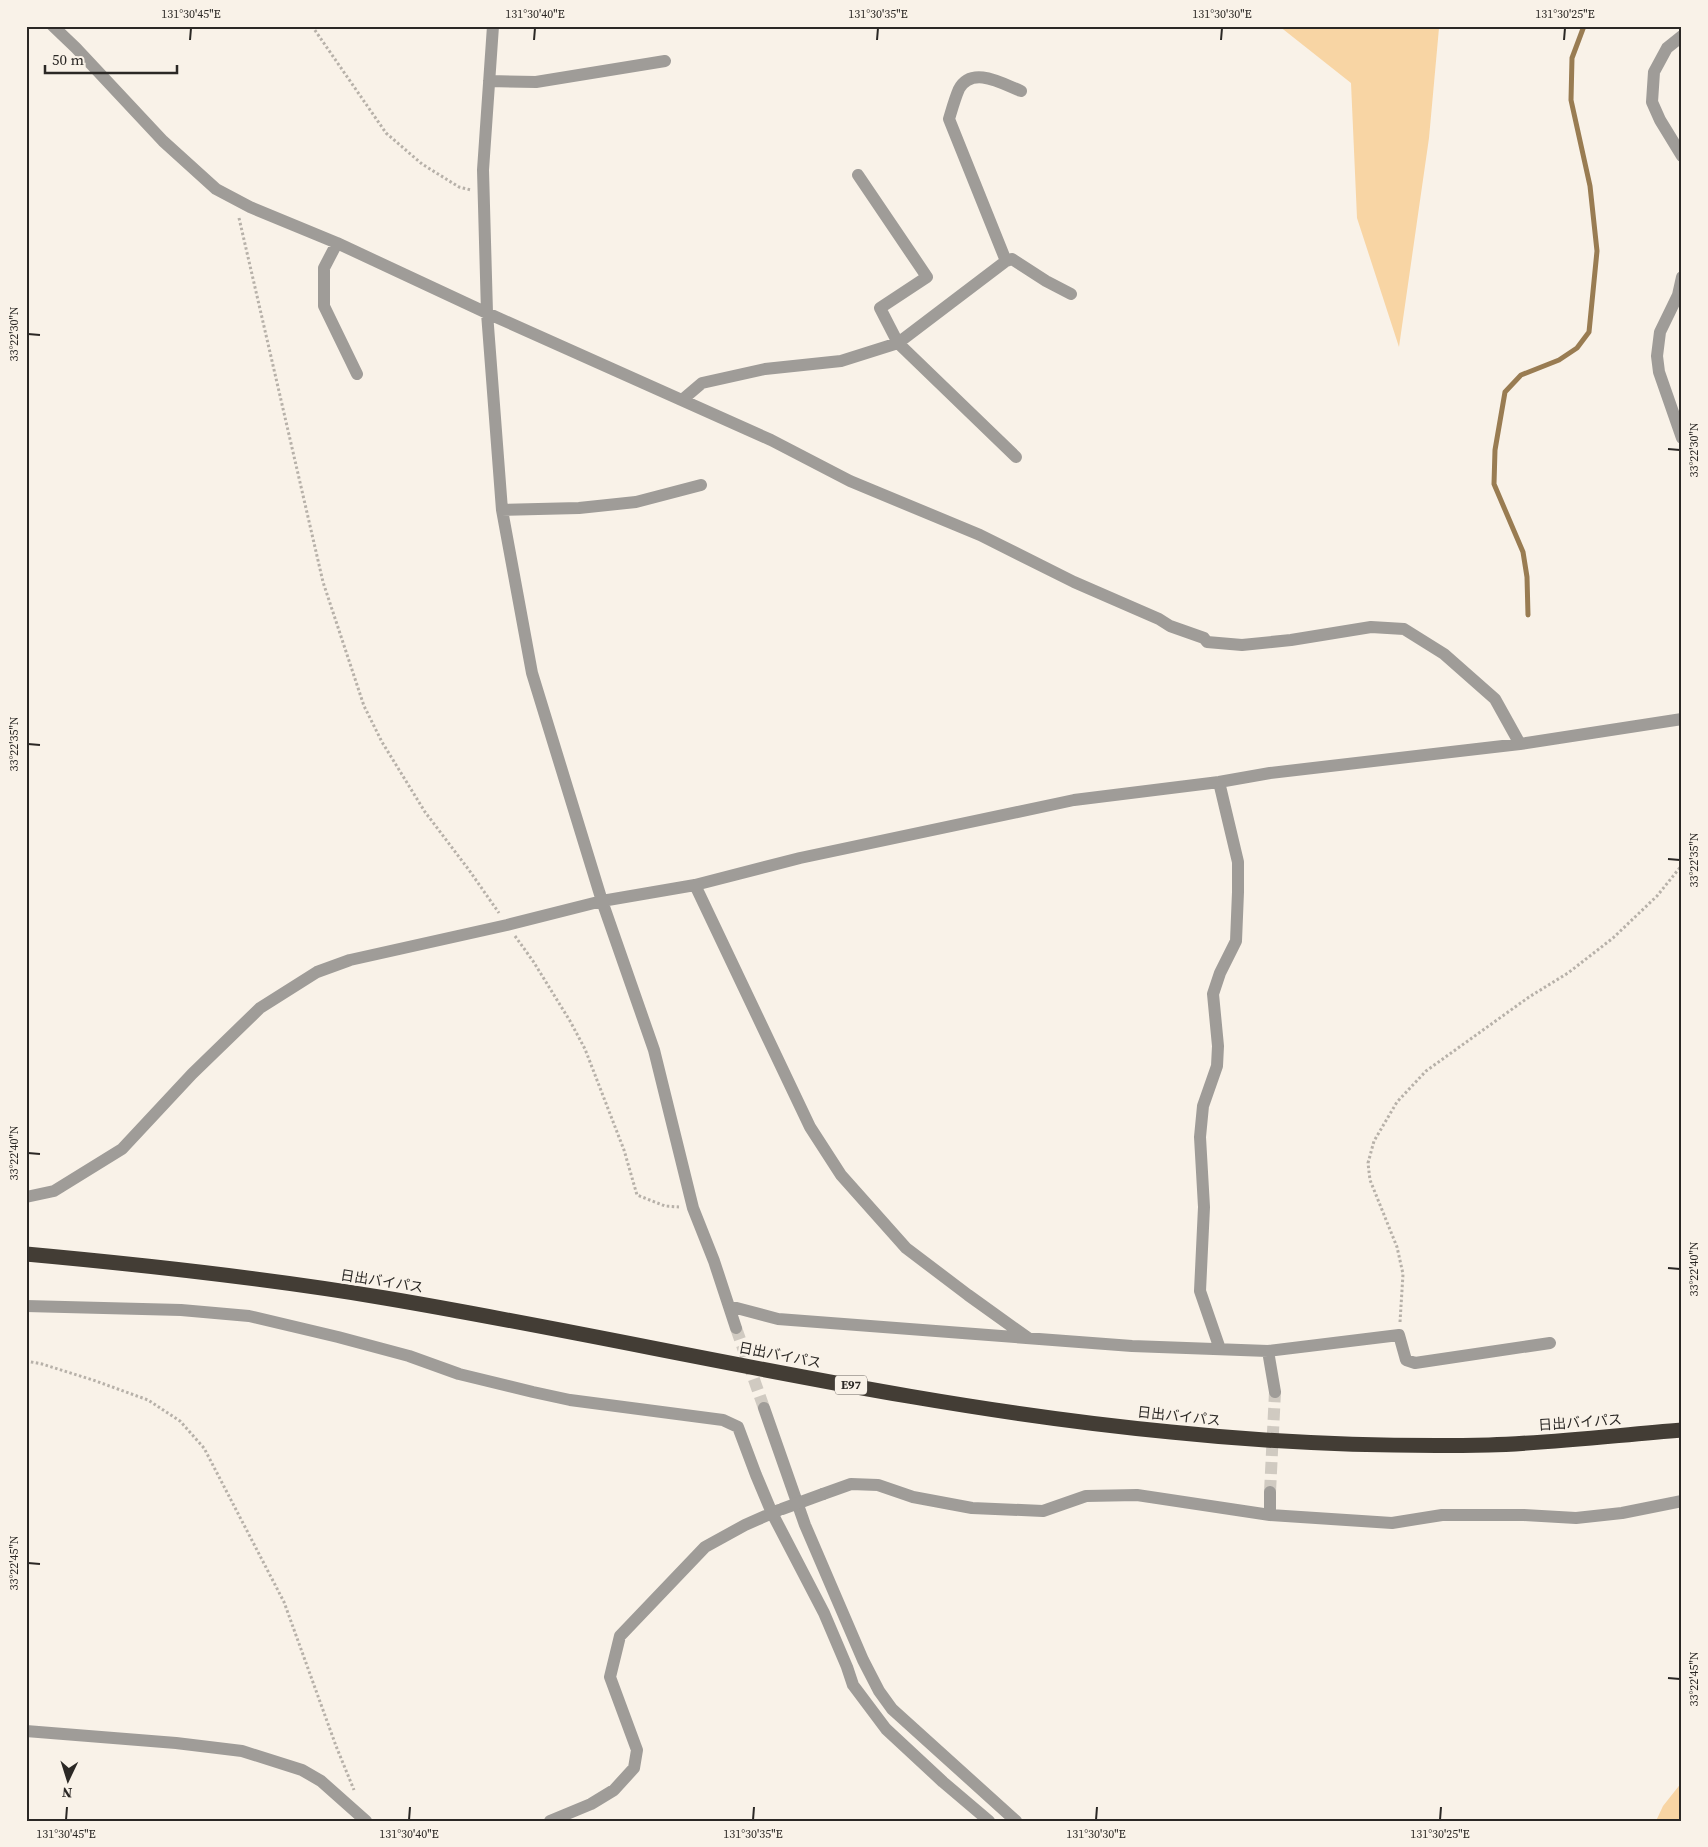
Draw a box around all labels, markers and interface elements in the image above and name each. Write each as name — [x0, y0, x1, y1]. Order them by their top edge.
text: 131°30'45"E — [161, 6, 221, 22]
text: 131°30'40"E — [505, 6, 565, 22]
text: 131°30'35"E — [848, 6, 908, 22]
text: 131°30'30"E — [1192, 6, 1252, 22]
text: 131°30'25"E — [1535, 6, 1595, 22]
scale bar — [45, 42, 178, 74]
text: 50 m — [52, 49, 84, 70]
text: 33°22'30"N — [6, 306, 22, 362]
text: 33°22'30"N — [1686, 422, 1702, 478]
text: 33°22'35"N — [6, 716, 22, 772]
text: 33°22'35"N — [1686, 832, 1702, 888]
text: 33°22'40"N — [6, 1125, 22, 1181]
text: 33°22'40"N — [1686, 1241, 1702, 1297]
street label: 日出バイパス — [339, 1265, 425, 1297]
street label: 日出バイパス — [737, 1337, 823, 1373]
road number: E97 — [835, 1376, 867, 1394]
street label: 日出バイパス — [1136, 1402, 1222, 1430]
street label: 日出バイパス — [1538, 1409, 1622, 1435]
text: 33°22'45"N — [6, 1535, 22, 1591]
text: 33°22'45"N — [1686, 1651, 1702, 1707]
north arrow — [42, 1754, 92, 1804]
text: N — [61, 1783, 73, 1803]
text: 131°30'45"E — [36, 1826, 96, 1842]
text: 131°30'40"E — [379, 1826, 439, 1842]
text: 131°30'35"E — [723, 1826, 783, 1842]
text: 131°30'30"E — [1066, 1826, 1126, 1842]
text: 131°30'25"E — [1410, 1826, 1470, 1842]

